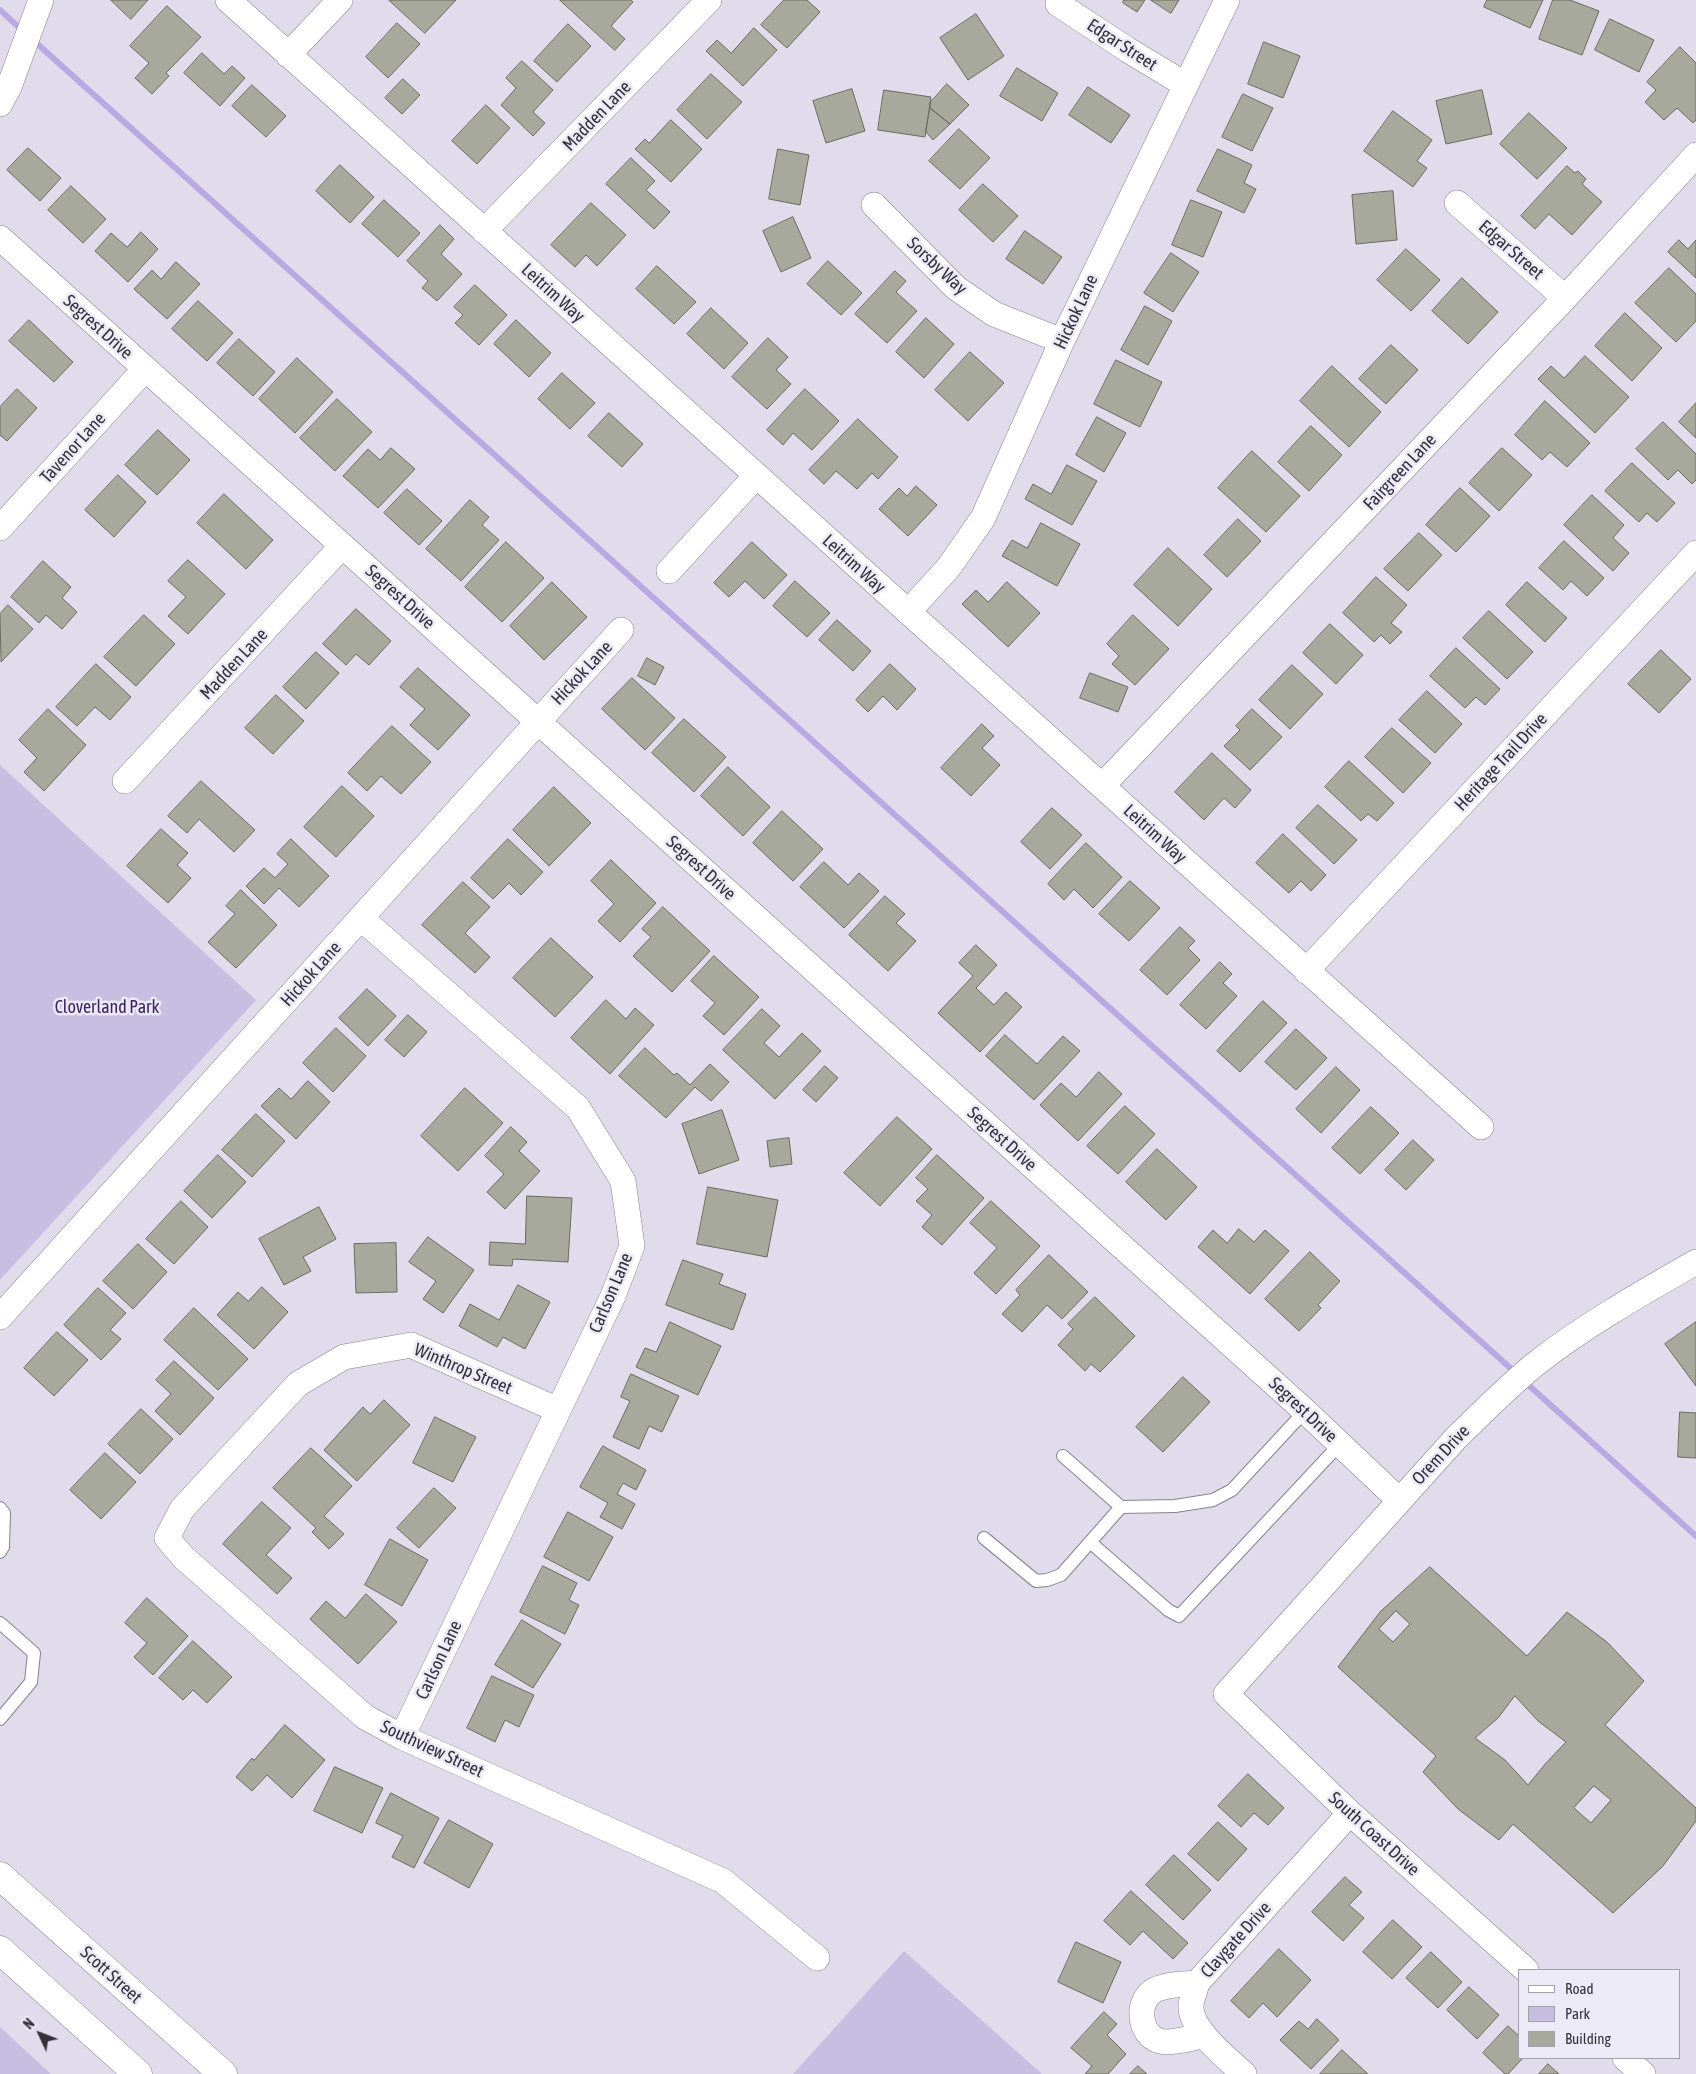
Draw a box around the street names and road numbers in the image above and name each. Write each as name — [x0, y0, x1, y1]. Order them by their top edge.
street label: Edgar Street — [1083, 14, 1161, 76]
street label: Madden Lane — [558, 76, 636, 156]
street label: Edgar Street — [1474, 216, 1548, 284]
street label: Sorsby Way — [902, 233, 972, 299]
street label: Leitrim Way — [517, 259, 589, 327]
street label: Hickok Lane — [1049, 271, 1103, 353]
street label: Segrest Drive — [59, 290, 137, 364]
street label: Tavenor Lane — [36, 408, 110, 488]
street label: Fairgreen Lane — [1359, 429, 1441, 515]
street label: Leitrim Way — [818, 530, 890, 598]
street label: Segrest Drive — [361, 560, 439, 634]
street label: Madden Lane — [196, 624, 272, 704]
street label: Hickok Lane — [547, 636, 617, 710]
street label: Heritage Trail Drive — [1450, 709, 1552, 815]
street label: Leitrim Way — [1119, 800, 1191, 868]
street label: Segrest Drive — [662, 831, 740, 905]
street label: Hickok Lane — [276, 937, 346, 1011]
street label: Segrest Drive — [963, 1102, 1041, 1176]
street label: Carlson Lane — [584, 1250, 638, 1336]
street label: Winthrop Street — [411, 1339, 515, 1399]
street label: Segrest Drive — [1264, 1373, 1342, 1447]
street label: Orem Drive — [1408, 1420, 1474, 1490]
street label: Carlson Lane — [411, 1617, 467, 1703]
street label: Southview Street — [377, 1716, 487, 1782]
street label: South Coast Drive — [1324, 1788, 1424, 1880]
street label: Claygate Drive — [1196, 1897, 1276, 1983]
street label: Scott Street — [76, 1942, 146, 2008]

